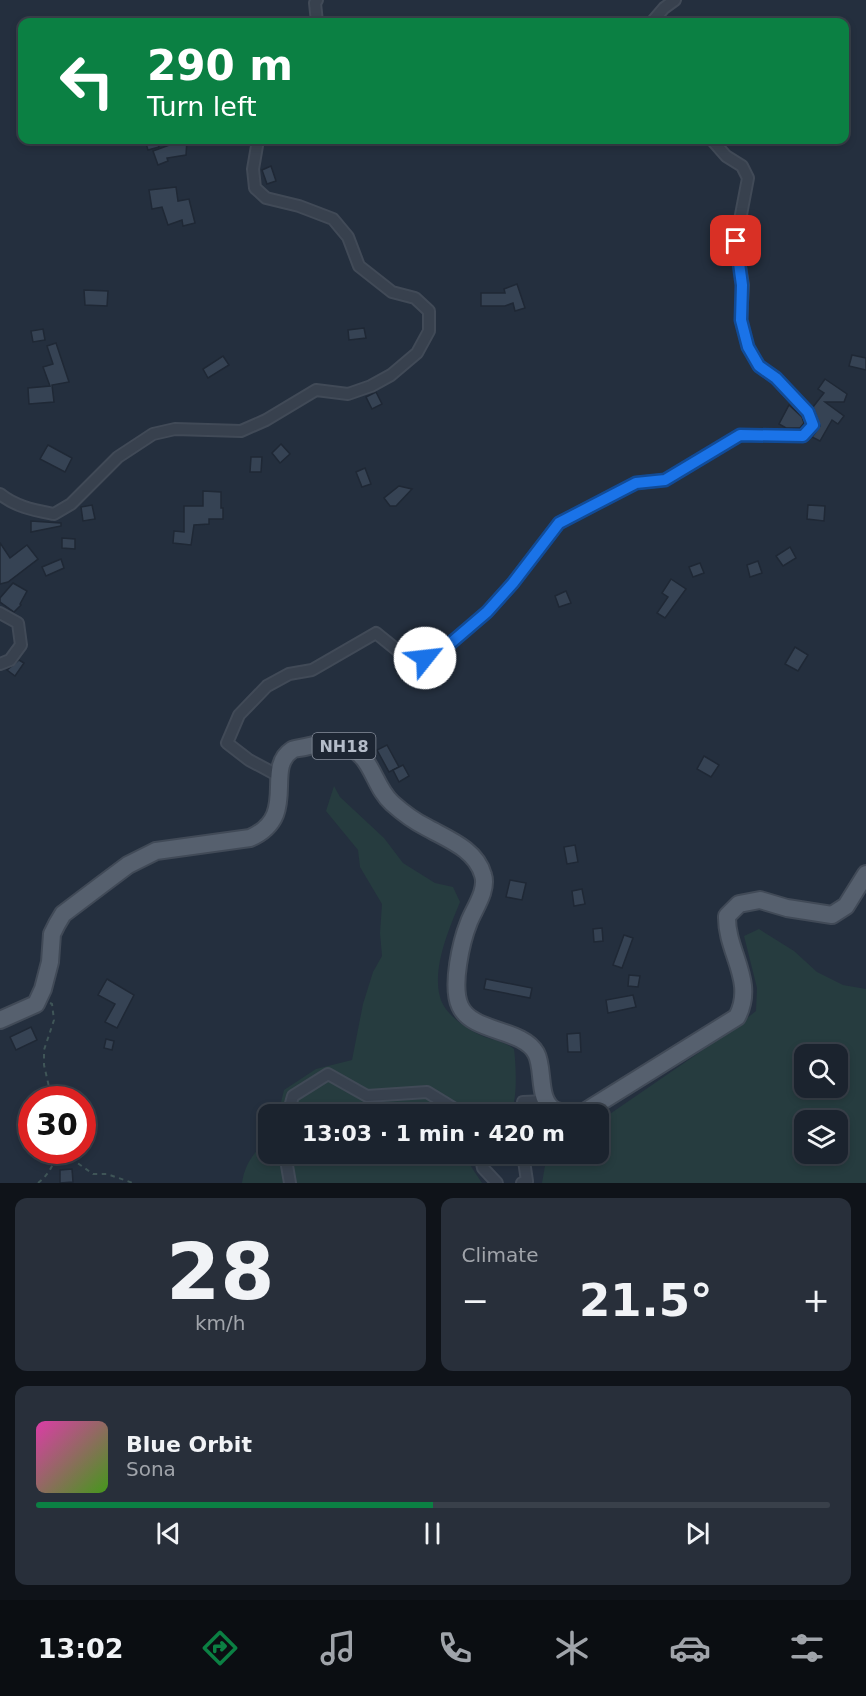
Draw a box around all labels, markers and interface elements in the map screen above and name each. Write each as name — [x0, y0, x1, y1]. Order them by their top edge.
text: 290 m — [147, 41, 293, 90]
icon: left — [48, 42, 126, 120]
text: Turn left — [147, 91, 257, 122]
pin — [710, 215, 761, 266]
icon: arrive — [719, 224, 752, 257]
position arrow — [393, 626, 457, 690]
road number: NH18 — [312, 733, 376, 759]
map controls — [794, 1044, 848, 1164]
button: search — [794, 1044, 848, 1098]
speed limit sign: 30 — [18, 1086, 96, 1164]
button: layers — [794, 1110, 848, 1164]
text: 13:03 · 1 min · 420 m — [302, 1121, 565, 1146]
text: 28 — [166, 1227, 275, 1317]
text: Climate — [462, 1243, 538, 1267]
text: 21.5° — [579, 1274, 713, 1327]
text: − — [462, 1281, 489, 1320]
text: + — [802, 1281, 830, 1320]
text: km/h — [195, 1311, 245, 1335]
text: Blue Orbit — [126, 1432, 252, 1457]
text: Sona — [126, 1457, 176, 1481]
icon: previous — [152, 1517, 185, 1550]
icon: pause — [416, 1517, 449, 1550]
icon: next — [681, 1517, 714, 1550]
icon: directions — [199, 1627, 241, 1669]
icon: music — [317, 1627, 359, 1669]
icon: phone — [434, 1627, 476, 1669]
icon: climate — [551, 1627, 593, 1669]
icon: car — [669, 1627, 711, 1669]
icon: filters — [786, 1627, 828, 1669]
text: 13:02 — [38, 1633, 124, 1664]

